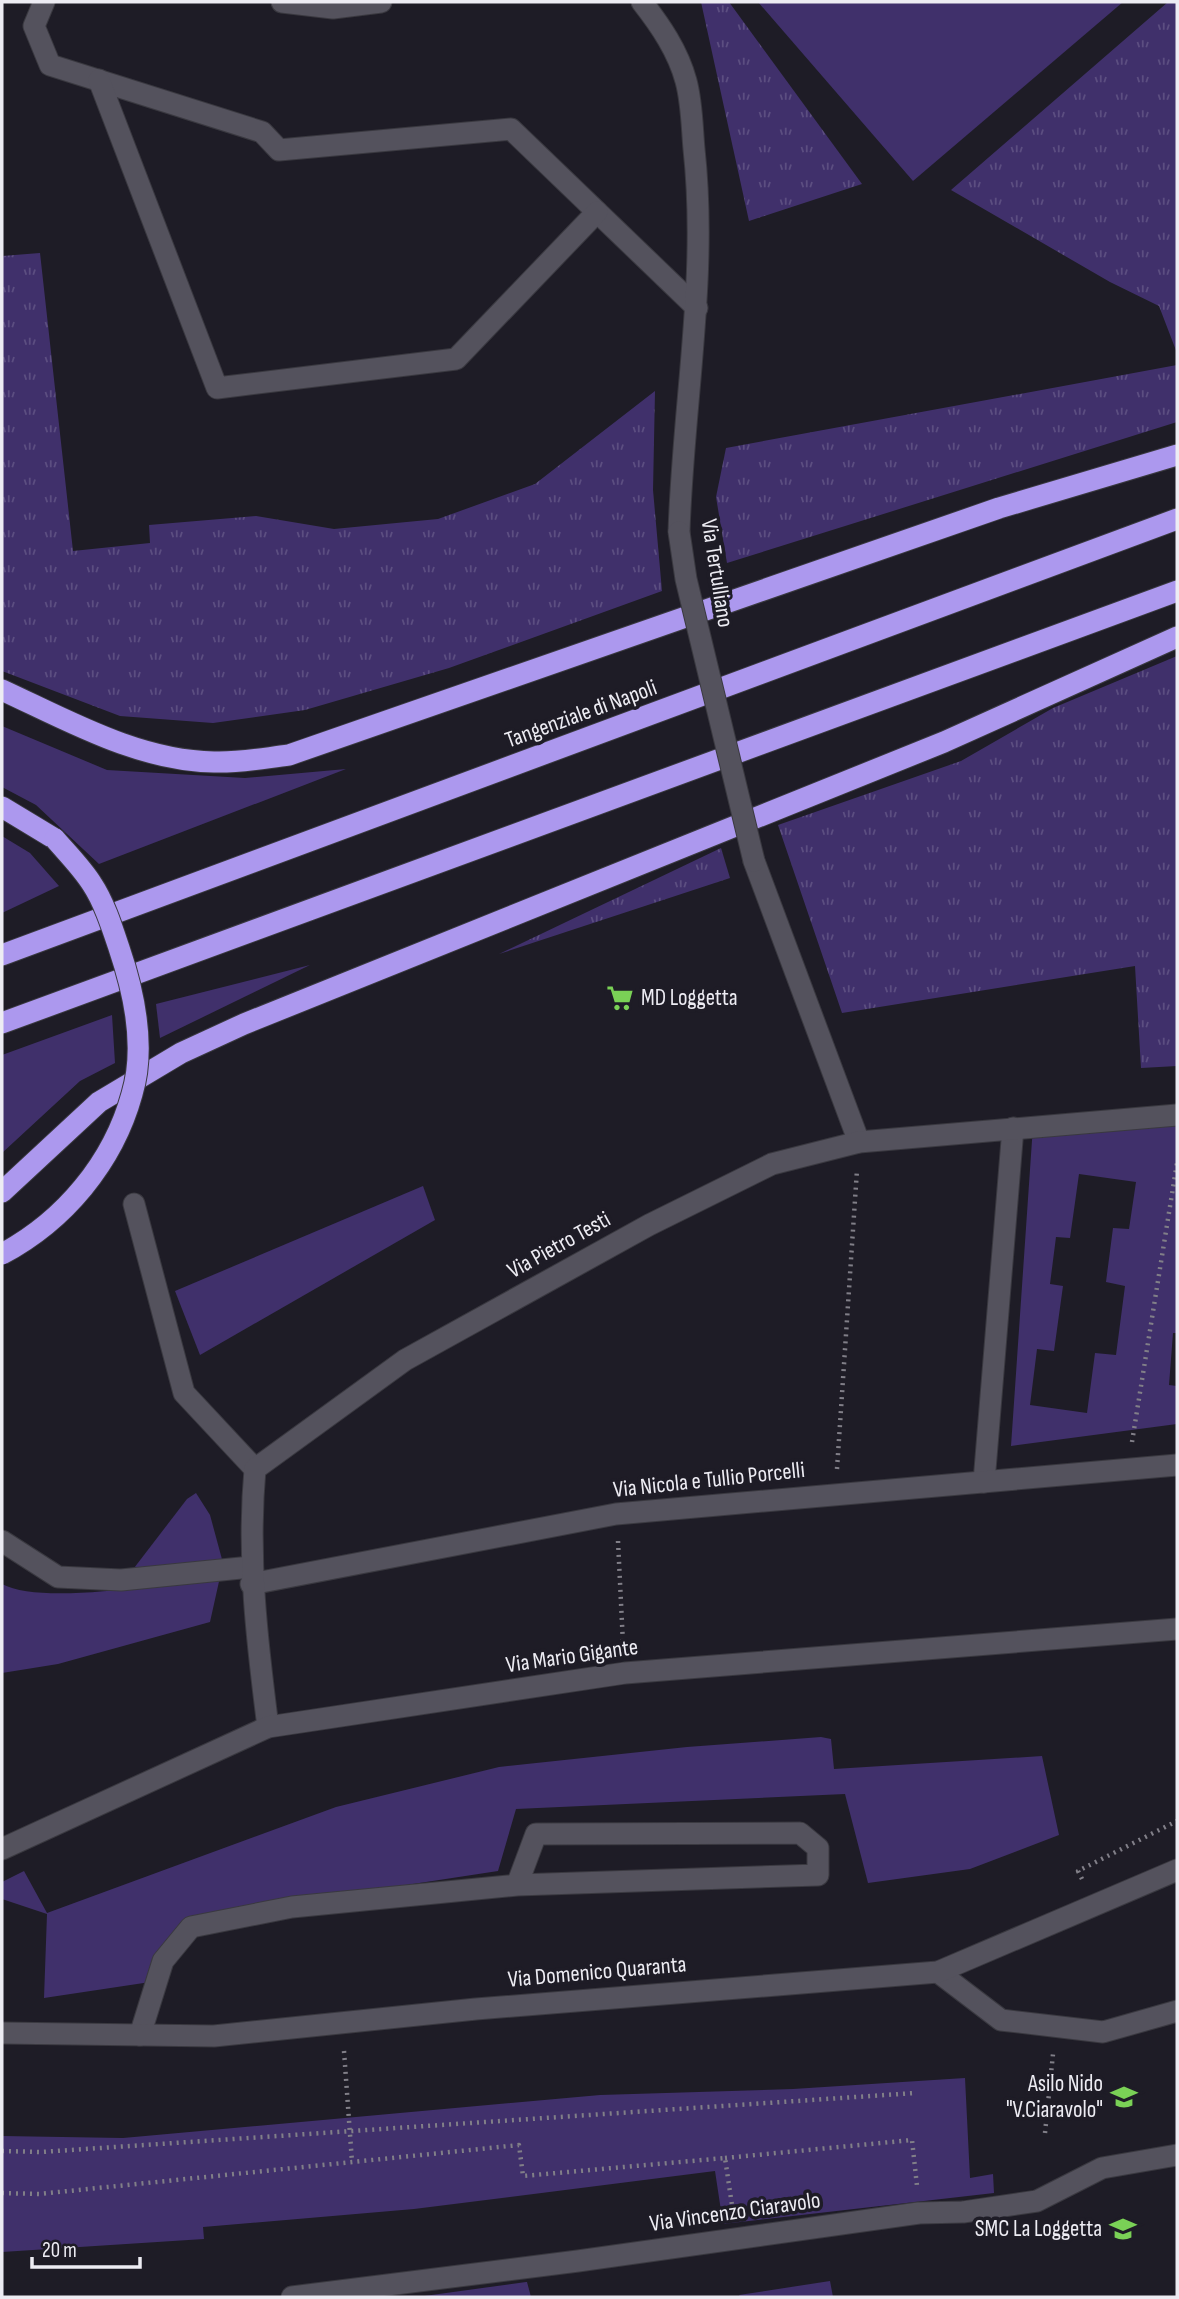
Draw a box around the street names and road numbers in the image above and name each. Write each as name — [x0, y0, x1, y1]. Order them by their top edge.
street label: Via Tertulliano — [695, 517, 739, 629]
street label: Tangenziale di Napoli — [501, 674, 661, 754]
street label: Via Pietro Testi — [503, 1205, 615, 1285]
street label: Via Nicola e Tullio Porcelli — [612, 1456, 806, 1504]
street label: Via Mario Gigante — [504, 1633, 640, 1679]
street label: Via Domenico Quaranta — [507, 1950, 687, 1994]
street label: Via Vincenzo Ciaravolo — [648, 2186, 822, 2238]

